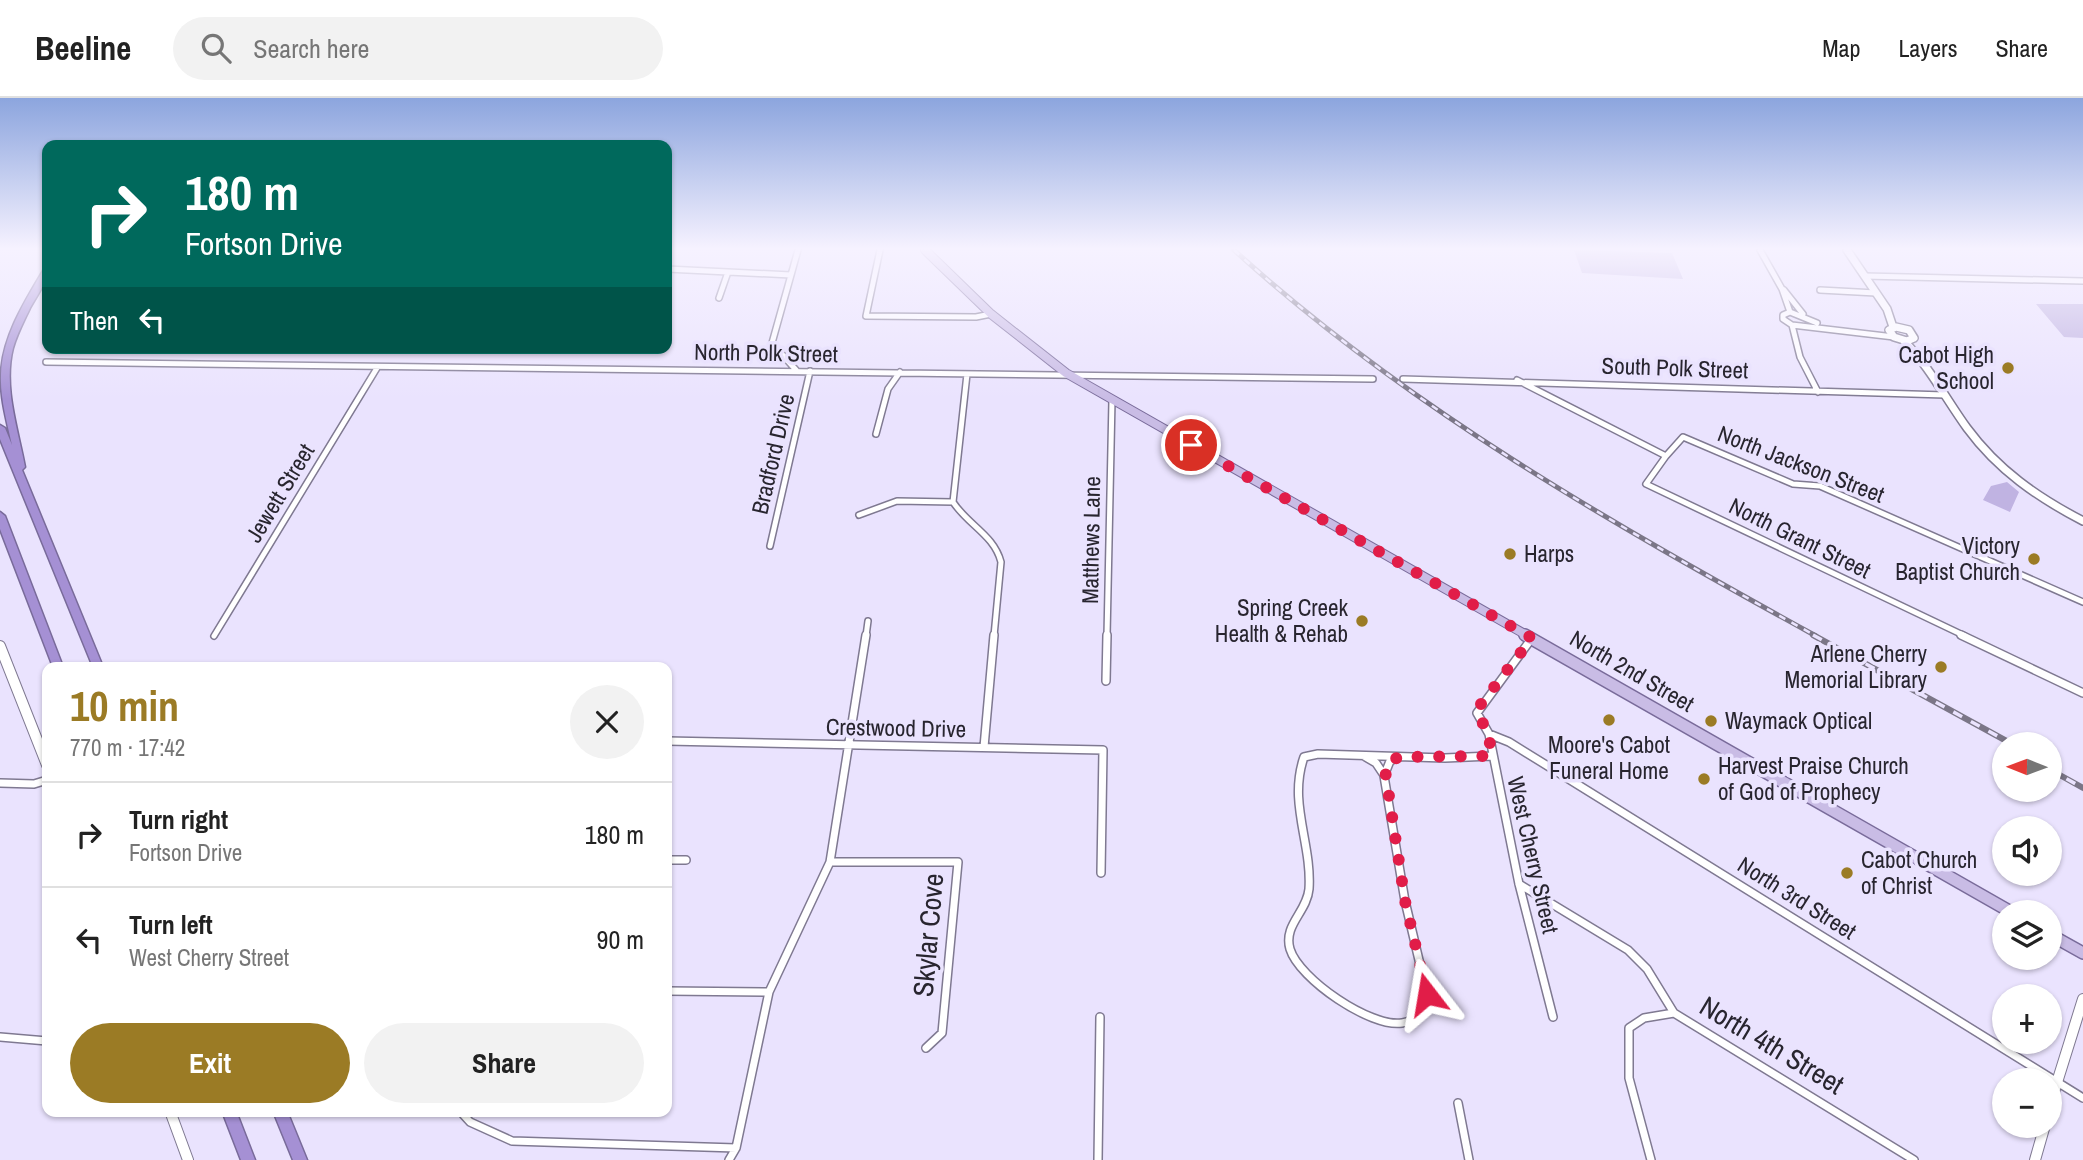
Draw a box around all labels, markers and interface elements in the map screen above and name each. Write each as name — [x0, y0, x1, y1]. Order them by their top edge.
search box — [173, 17, 663, 80]
text: Beeline — [35, 26, 131, 70]
icon: search — [197, 29, 235, 67]
text: Search here — [253, 31, 369, 66]
text: Map — [1822, 32, 1860, 64]
text: Layers — [1898, 32, 1957, 64]
text: Share — [1995, 32, 2048, 64]
text: 180 m — [185, 159, 299, 225]
icon: right — [70, 168, 161, 259]
text: Fortson Drive — [185, 222, 343, 265]
icon: left — [133, 301, 171, 339]
text: Then — [70, 303, 119, 338]
street label: North Polk Street — [694, 336, 838, 369]
place label: Cabot High School — [1899, 339, 1994, 396]
street label: South Polk Street — [1601, 349, 1749, 386]
marker: Cabot High School — [2000, 360, 2016, 376]
street label: Bradford Drive — [744, 391, 801, 517]
pin — [1161, 415, 1221, 475]
street label: North Jackson Street — [1713, 418, 1889, 510]
icon: arrive — [1172, 426, 1210, 464]
street label: Jewett Street — [238, 438, 321, 548]
street label: Matthews Lane — [1074, 476, 1107, 604]
street label: North Grant Street — [1724, 490, 1876, 585]
place label: Victory Baptist Church — [1895, 530, 2021, 587]
place label: Harps — [1524, 538, 1574, 569]
marker: Harps — [1502, 546, 1518, 562]
marker: Victory Baptist Church — [2026, 551, 2042, 567]
place label: Spring Creek Health & Rehab — [1215, 592, 1349, 649]
marker: Spring Creek Health & Rehab — [1354, 613, 1370, 629]
street label: North 2nd Street — [1565, 623, 1700, 719]
place label: Arlene Cherry Memorial Library — [1784, 638, 1928, 695]
marker: Arlene Cherry Memorial Library — [1933, 659, 1949, 675]
text: 10 min — [70, 678, 179, 734]
button: close — [570, 685, 644, 759]
place label: Waymack Optical — [1725, 705, 1872, 736]
street label: Crestwood Drive — [826, 711, 966, 744]
marker: Moore's Cabot Funeral Home — [1601, 712, 1617, 728]
marker: Waymack Optical — [1703, 713, 1719, 729]
place label: Moore's Cabot Funeral Home — [1548, 729, 1670, 786]
text: 770 m · 17:42 — [70, 732, 185, 763]
north arrow — [1992, 732, 2062, 802]
map controls — [1992, 732, 2062, 1138]
place label: Harvest Praise Church of God of Prophecy — [1718, 750, 1909, 807]
marker: Harvest Praise Church of God of Prophecy — [1696, 771, 1712, 787]
street label: West Cherry Street — [1500, 773, 1567, 936]
text: Turn right — [129, 802, 228, 837]
icon: right — [70, 816, 108, 854]
button: sound — [1992, 816, 2062, 886]
text: 180 m — [585, 817, 644, 852]
text: Fortson Drive — [129, 837, 242, 868]
place label: Cabot Church of Christ — [1861, 844, 1977, 901]
street label: North 3rd Street — [1732, 849, 1862, 946]
marker: Cabot Church of Christ — [1839, 865, 1855, 881]
street label: Skylar Cove — [904, 872, 952, 998]
button: layers — [1992, 900, 2062, 970]
text: Turn left — [129, 907, 213, 942]
icon: left — [70, 921, 108, 959]
text: 90 m — [597, 922, 644, 957]
text: West Cherry Street — [129, 942, 289, 973]
position arrow — [1390, 957, 1464, 1031]
button: + — [1992, 984, 2062, 1054]
street label: North 4th Street — [1693, 987, 1851, 1103]
button: Exit — [70, 1023, 350, 1103]
button: Share — [364, 1023, 644, 1103]
button: − — [1992, 1068, 2062, 1138]

